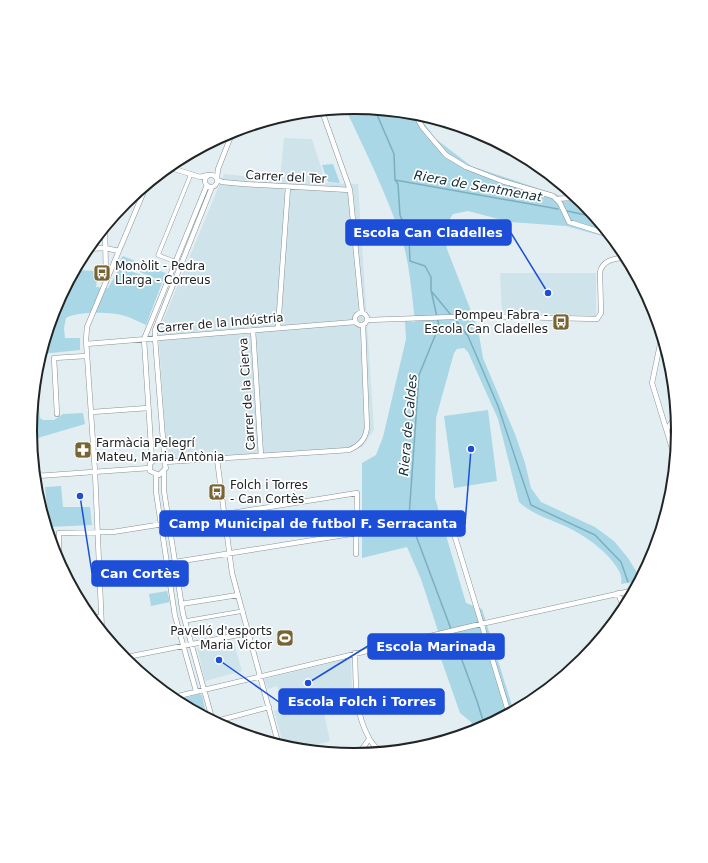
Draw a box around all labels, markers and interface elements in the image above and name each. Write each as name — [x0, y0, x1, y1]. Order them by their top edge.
water label: Riera de Sentmenat — [413, 167, 544, 205]
street label: Carrer del Ter — [245, 168, 327, 186]
callout: Escola Can Cladelles — [346, 220, 511, 245]
text: Escola Can Cladelles — [353, 225, 503, 240]
place label: Monòlit - Pedra Llarga - Correus — [115, 259, 210, 287]
bus stop icon: Monòlit - Pedra Llarga - Correus — [92, 263, 112, 283]
place label: Pompeu Fabra - Escola Can Cladelles — [424, 308, 548, 336]
street label: Carrer de la Indústria — [156, 310, 284, 336]
bus stop icon: Pompeu Fabra - Escola Can Cladelles — [551, 312, 571, 332]
street label: Carrer de la Cierva — [236, 337, 258, 451]
water label: Riera de Caldes — [396, 373, 420, 477]
place label: Farmàcia Pelegrí Mateu, Maria Antònia — [96, 436, 224, 464]
pharmacy icon: Farmàcia Pelegrí Mateu, Maria Antònia — [73, 440, 93, 460]
place label: Folch i Torres - Can Cortès — [230, 478, 308, 506]
bus stop icon: Folch i Torres - Can Cortès — [207, 482, 227, 502]
callout: Camp Municipal de futbol F. Serracanta — [160, 511, 465, 536]
text: Camp Municipal de futbol F. Serracanta — [169, 516, 457, 531]
callout: Can Cortès — [92, 561, 188, 586]
text: Can Cortès — [100, 566, 180, 581]
place label: Pavelló d'esports Maria Victor — [170, 624, 272, 652]
sports icon: Pavelló d'esports Maria Victor — [275, 628, 295, 648]
callout: Escola Marinada — [368, 634, 504, 659]
text: Escola Marinada — [376, 639, 496, 654]
callout: Escola Folch i Torres — [279, 689, 444, 714]
text: Escola Folch i Torres — [288, 694, 437, 709]

